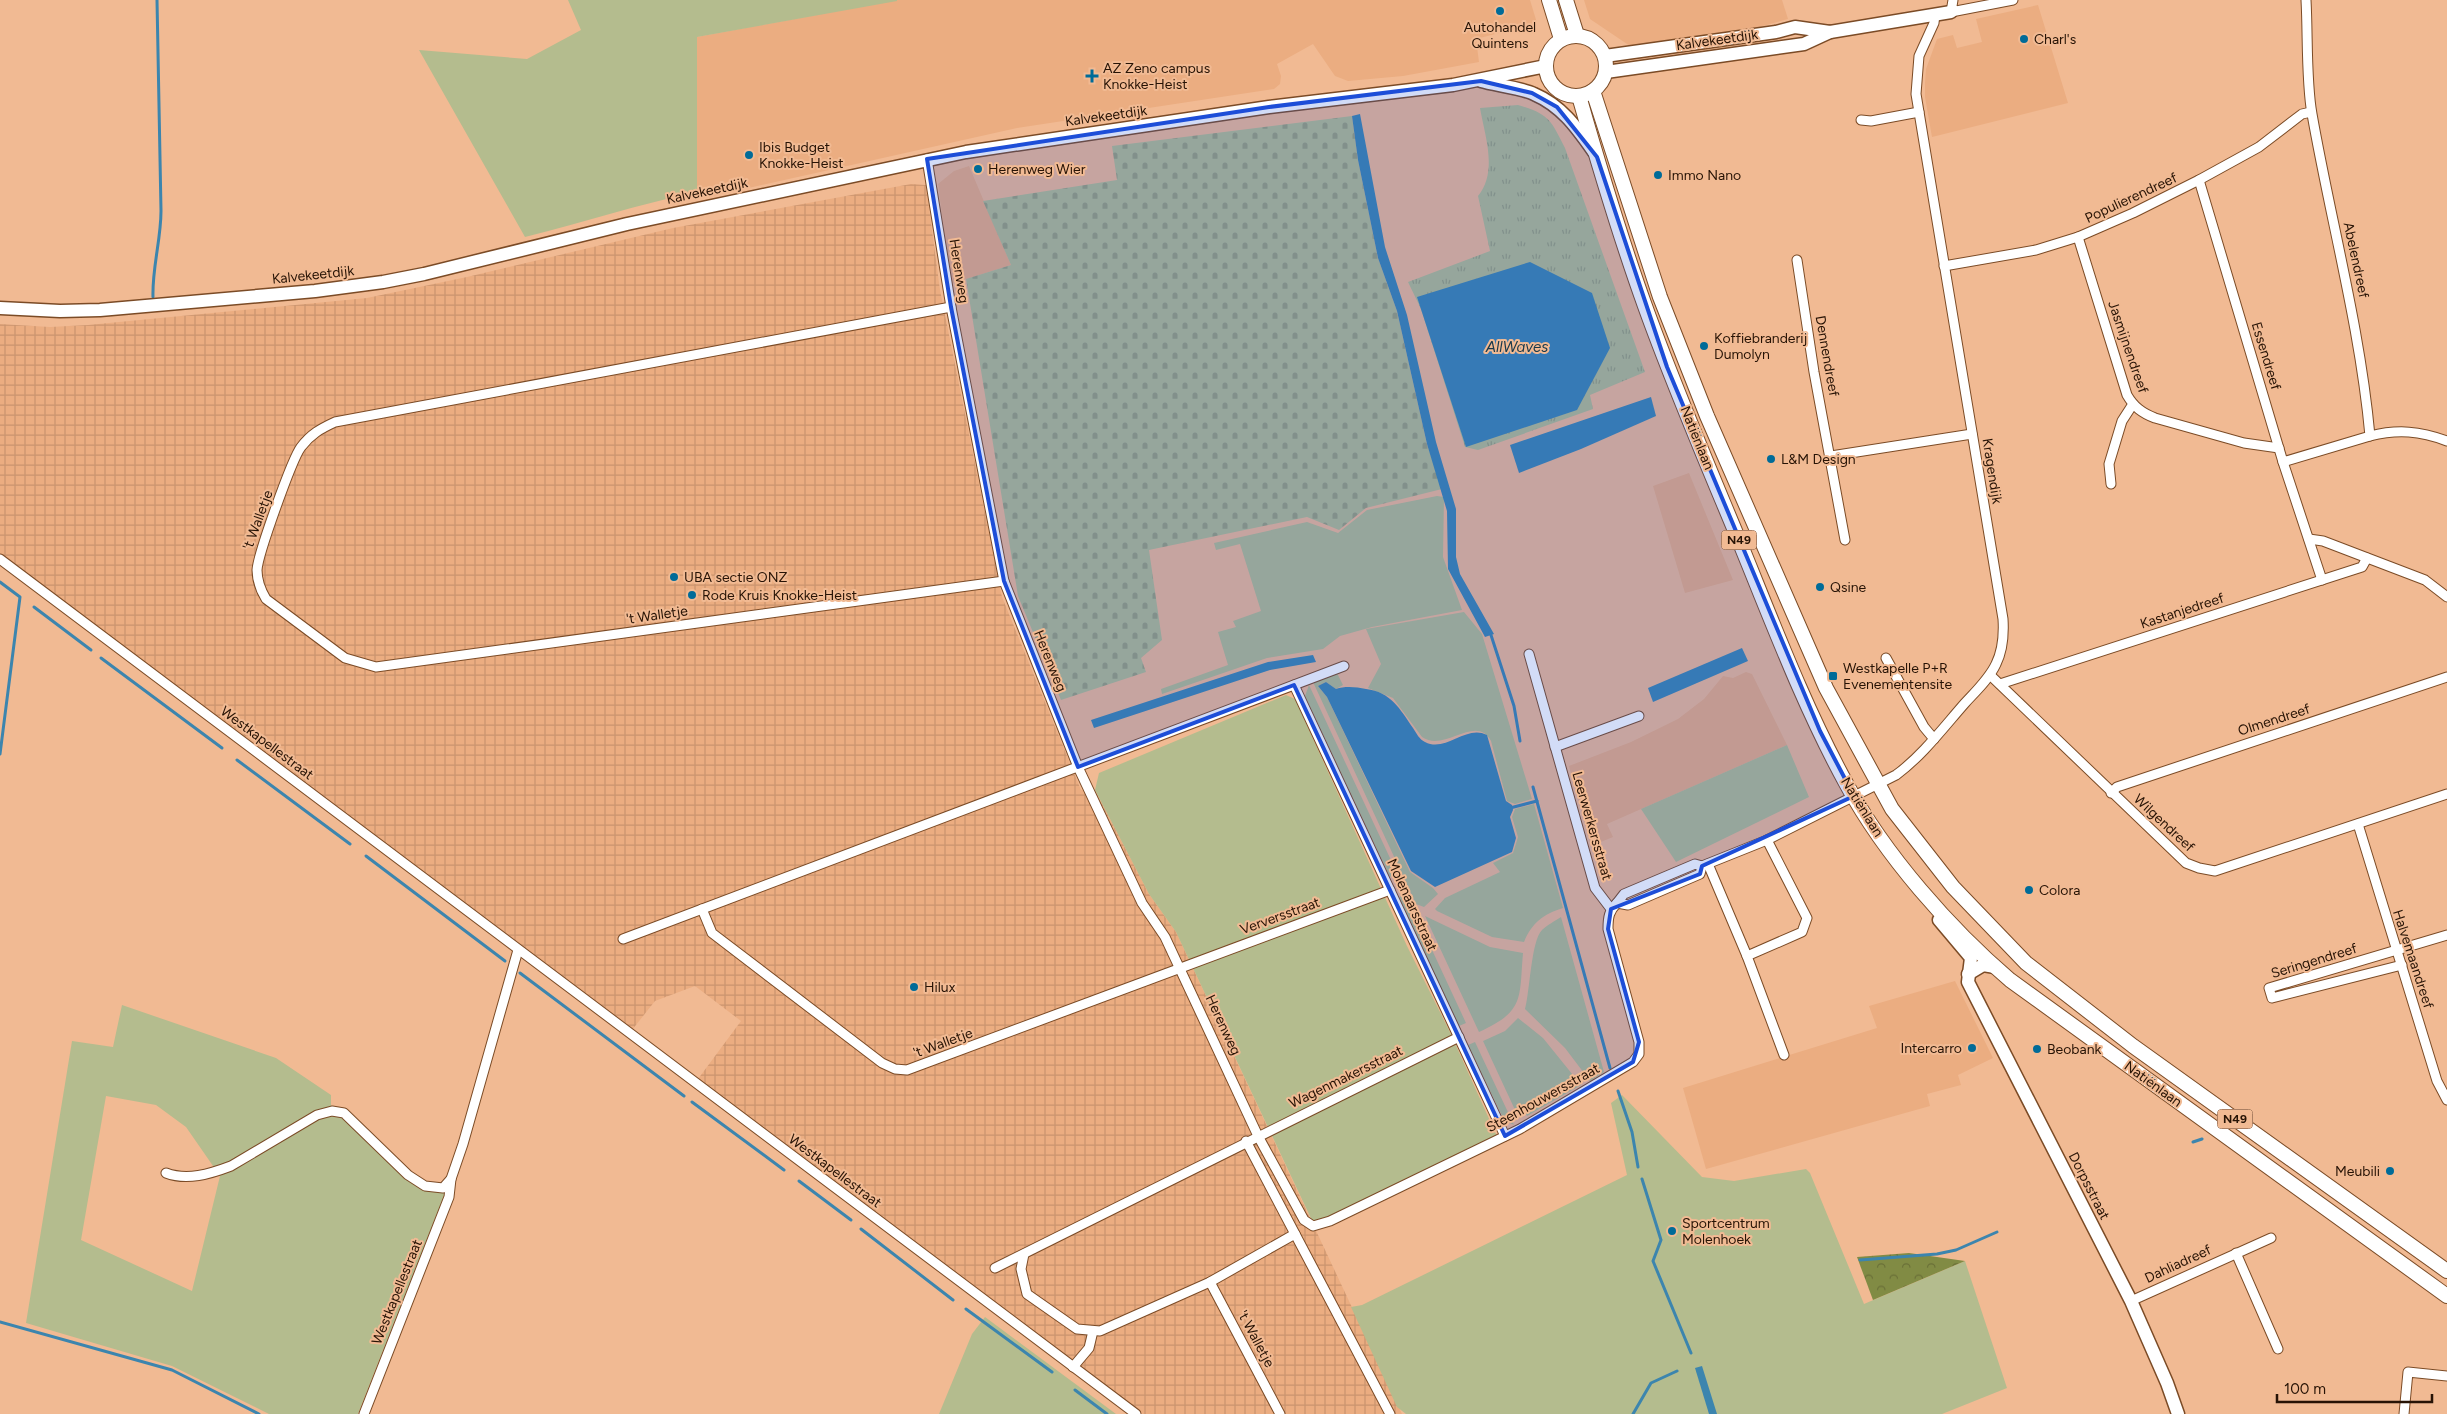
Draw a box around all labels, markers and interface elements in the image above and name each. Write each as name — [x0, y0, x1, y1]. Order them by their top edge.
marker: Autohandel Quintens — [1494, 5, 1506, 17]
place label: Autohandel Quintens — [1464, 19, 1536, 52]
street label: Kalvekeetdijk — [1675, 26, 1759, 54]
place label: Charl's — [2034, 31, 2076, 48]
marker: Charl's — [2018, 33, 2030, 45]
place label: AZ Zeno campus Knokke-Heist — [1103, 60, 1210, 93]
marker: AZ Zeno campus Knokke-Heist — [1085, 69, 1099, 83]
street label: Kalvekeetdijk — [1064, 102, 1148, 130]
place label: Ibis Budget Knokke-Heist — [759, 139, 844, 172]
marker: Ibis Budget Knokke-Heist — [743, 149, 755, 161]
place label: Herenweg Wier — [988, 161, 1086, 178]
marker: Herenweg Wier — [972, 163, 984, 175]
place label: Immo Nano — [1668, 167, 1741, 184]
marker: Immo Nano — [1652, 169, 1664, 181]
street label: Populierendreef — [2082, 169, 2181, 227]
street label: Kalvekeetdijk — [665, 174, 749, 208]
street label: Abelendreef — [2340, 220, 2373, 300]
street label: Herenweg — [946, 238, 972, 304]
street label: Kalvekeetdijk — [271, 262, 355, 288]
street label: Jasmijnendreef — [2104, 299, 2152, 396]
street label: Dennendreef — [1812, 314, 1843, 399]
street label: Essendreef — [2248, 320, 2285, 393]
place label: Koffiebranderij Dumolyn — [1714, 330, 1807, 363]
water label: AllWaves — [1485, 338, 1548, 356]
marker: Koffiebranderij Dumolyn — [1698, 340, 1710, 352]
street label: Natiënlaan — [1677, 404, 1718, 472]
street label: Kragendijk — [1978, 437, 2006, 505]
place label: L&M Design — [1781, 451, 1856, 468]
marker: L&M Design — [1765, 453, 1777, 465]
street label: 't Walletje — [239, 488, 277, 552]
road number: N49 — [1722, 530, 1756, 550]
place label: UBA sectie ONZ — [684, 569, 787, 586]
marker: UBA sectie ONZ — [668, 571, 680, 583]
place label: Qsine — [1830, 579, 1867, 596]
marker: Qsine — [1814, 581, 1826, 593]
place label: Rode Kruis Knokke-Heist — [702, 587, 857, 604]
marker: Rode Kruis Knokke-Heist — [686, 589, 698, 601]
street label: Kastanjedreef — [2138, 589, 2227, 633]
street label: 't Walletje — [625, 602, 689, 628]
street label: Herenweg — [1030, 628, 1070, 694]
place label: Westkapelle P+R Evenementensite — [1843, 660, 1953, 693]
marker: Westkapelle P+R Evenementensite — [1827, 670, 1839, 682]
street label: Olmendreef — [2236, 700, 2313, 740]
street label: Westkapellestraat — [217, 703, 317, 783]
street label: Leerwerkersstraat — [1568, 770, 1616, 882]
street label: Natiënlaan — [1837, 774, 1887, 840]
street label: Wilgendreef — [2130, 791, 2198, 856]
street label: Molenaarsstraat — [1383, 856, 1441, 954]
place label: Colora — [2039, 882, 2080, 899]
marker: Colora — [2023, 884, 2035, 896]
street label: Verversstraat — [1238, 894, 1322, 938]
street label: Halvemaandreef — [2389, 907, 2437, 1011]
street label: Seringendreef — [2269, 940, 2360, 982]
place label: Hilux — [924, 979, 956, 996]
marker: Hilux — [908, 981, 920, 993]
street label: Herenweg — [1202, 992, 1244, 1058]
street label: 't Walletje — [911, 1024, 975, 1062]
place label: Intercarro — [1900, 1040, 1962, 1057]
place label: Beobank — [2047, 1041, 2101, 1058]
street label: Wagenmakersstraat — [1286, 1042, 1406, 1112]
marker: Intercarro — [1966, 1042, 1978, 1054]
marker: Beobank — [2031, 1043, 2043, 1055]
street label: Natiënlaan — [2121, 1057, 2185, 1111]
street label: Steenhouwersstraat — [1484, 1060, 1602, 1136]
road number: N49 — [2218, 1110, 2252, 1128]
street label: Westkapellestraat — [785, 1131, 885, 1211]
street label: Dorpsstraat — [2065, 1149, 2113, 1223]
place label: Meubili — [2335, 1163, 2380, 1180]
marker: Meubili — [2384, 1165, 2396, 1177]
place label: Sportcentrum Molenhoek — [1682, 1215, 1770, 1248]
marker: Sportcentrum Molenhoek — [1666, 1225, 1678, 1237]
street label: Westkapellestraat — [368, 1237, 426, 1347]
street label: Dahliadreef — [2142, 1241, 2215, 1287]
street label: 't Walletje — [1234, 1308, 1278, 1371]
scale bar — [2277, 1372, 2432, 1404]
text: 100 m — [2284, 1380, 2326, 1398]

